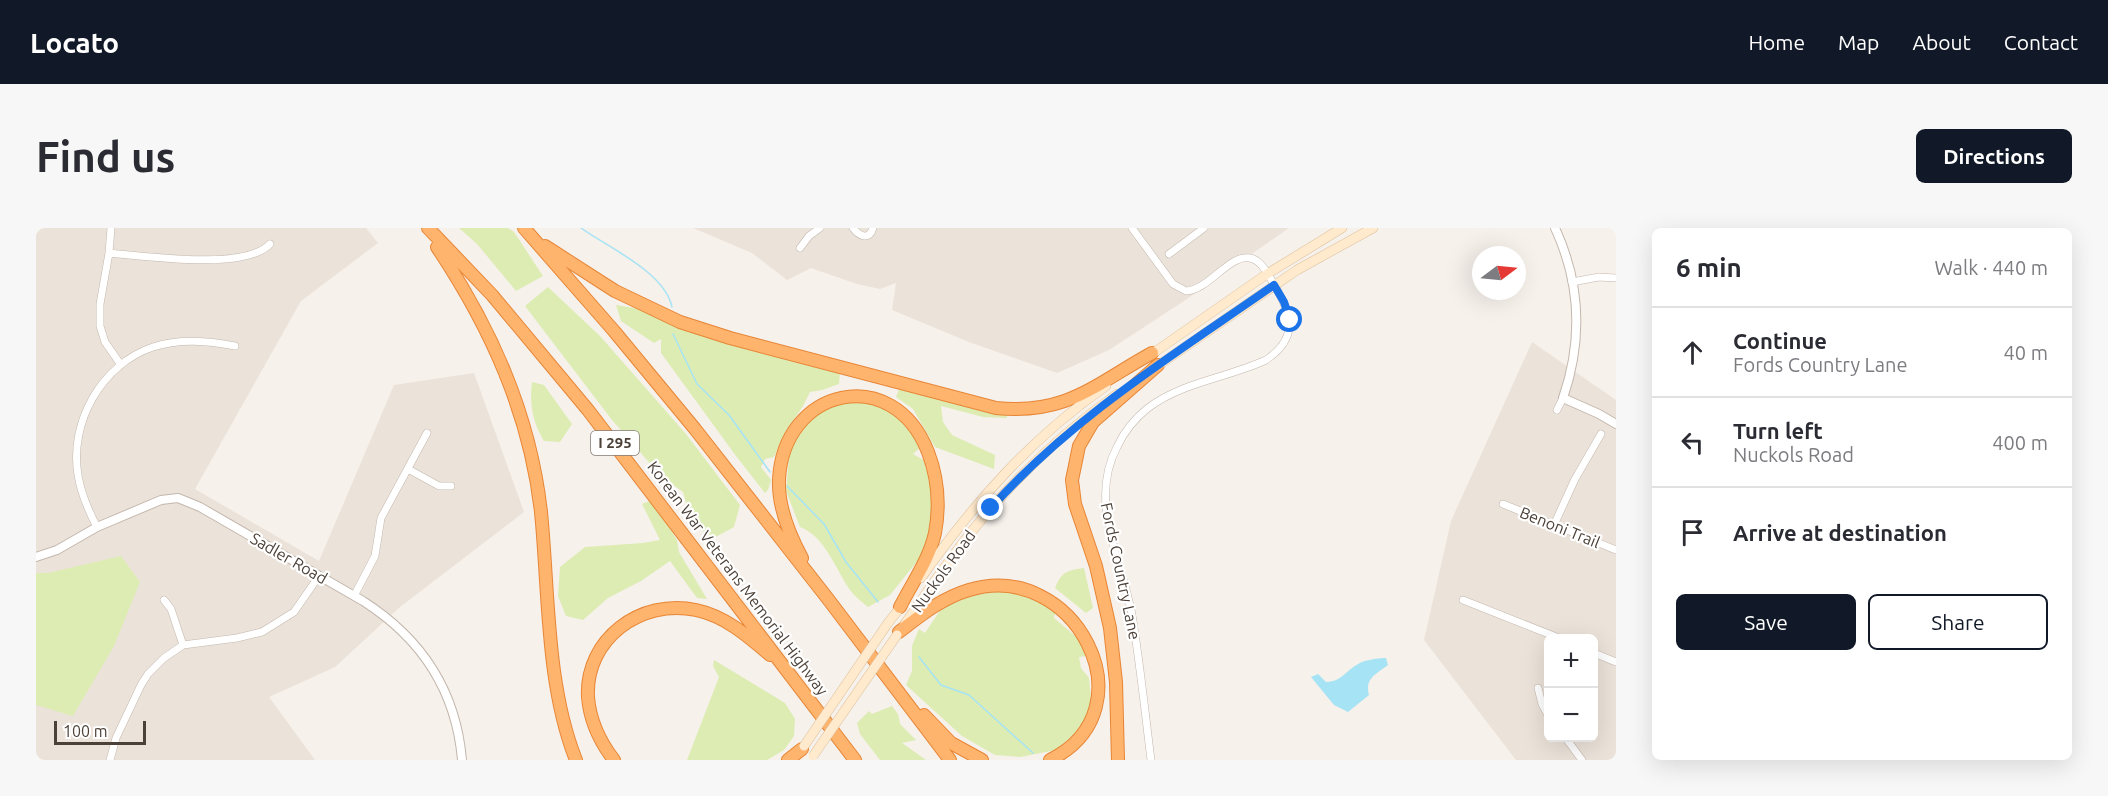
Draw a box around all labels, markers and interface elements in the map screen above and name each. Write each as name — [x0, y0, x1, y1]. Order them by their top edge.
text: Locato — [30, 27, 119, 58]
text: Home — [1748, 30, 1805, 54]
text: Map — [1838, 30, 1879, 54]
text: About — [1912, 30, 1971, 54]
text: Contact — [2004, 30, 2078, 54]
button: Directions — [1916, 129, 2072, 183]
text: Find us — [36, 133, 175, 180]
north arrow — [1472, 246, 1526, 300]
text: 6 min — [1676, 253, 1742, 282]
text: Walk · 440 m — [1935, 256, 2048, 279]
route start — [1276, 306, 1302, 332]
text: Continue — [1733, 328, 1827, 353]
icon: ahead — [1676, 336, 1709, 369]
text: 40 m — [2004, 341, 2048, 364]
text: Fords Country Lane — [1733, 353, 1908, 376]
text: Turn left — [1733, 418, 1823, 443]
icon: left — [1676, 426, 1709, 459]
road number: I 295 — [591, 431, 639, 455]
text: 400 m — [1992, 431, 2048, 454]
text: Nuckols Road — [1733, 443, 1854, 466]
street label: Korean War Veterans Memorial Highway — [644, 457, 832, 699]
route end — [977, 494, 1003, 520]
street label: Fords Country Lane — [1098, 501, 1144, 641]
street label: Benoni Trail — [1517, 503, 1603, 551]
icon: arrive — [1676, 516, 1709, 549]
text: Arrive at destination — [1733, 520, 1947, 545]
street label: Nuckols Road — [907, 527, 979, 615]
street label: Sadler Road — [247, 529, 331, 587]
button: Save — [1676, 594, 1856, 650]
button: Share — [1868, 594, 2048, 650]
map controls — [1544, 634, 1598, 742]
button: + — [1544, 634, 1598, 688]
button: − — [1544, 688, 1598, 742]
scale bar — [54, 718, 146, 746]
text: 100 m — [63, 722, 108, 740]

